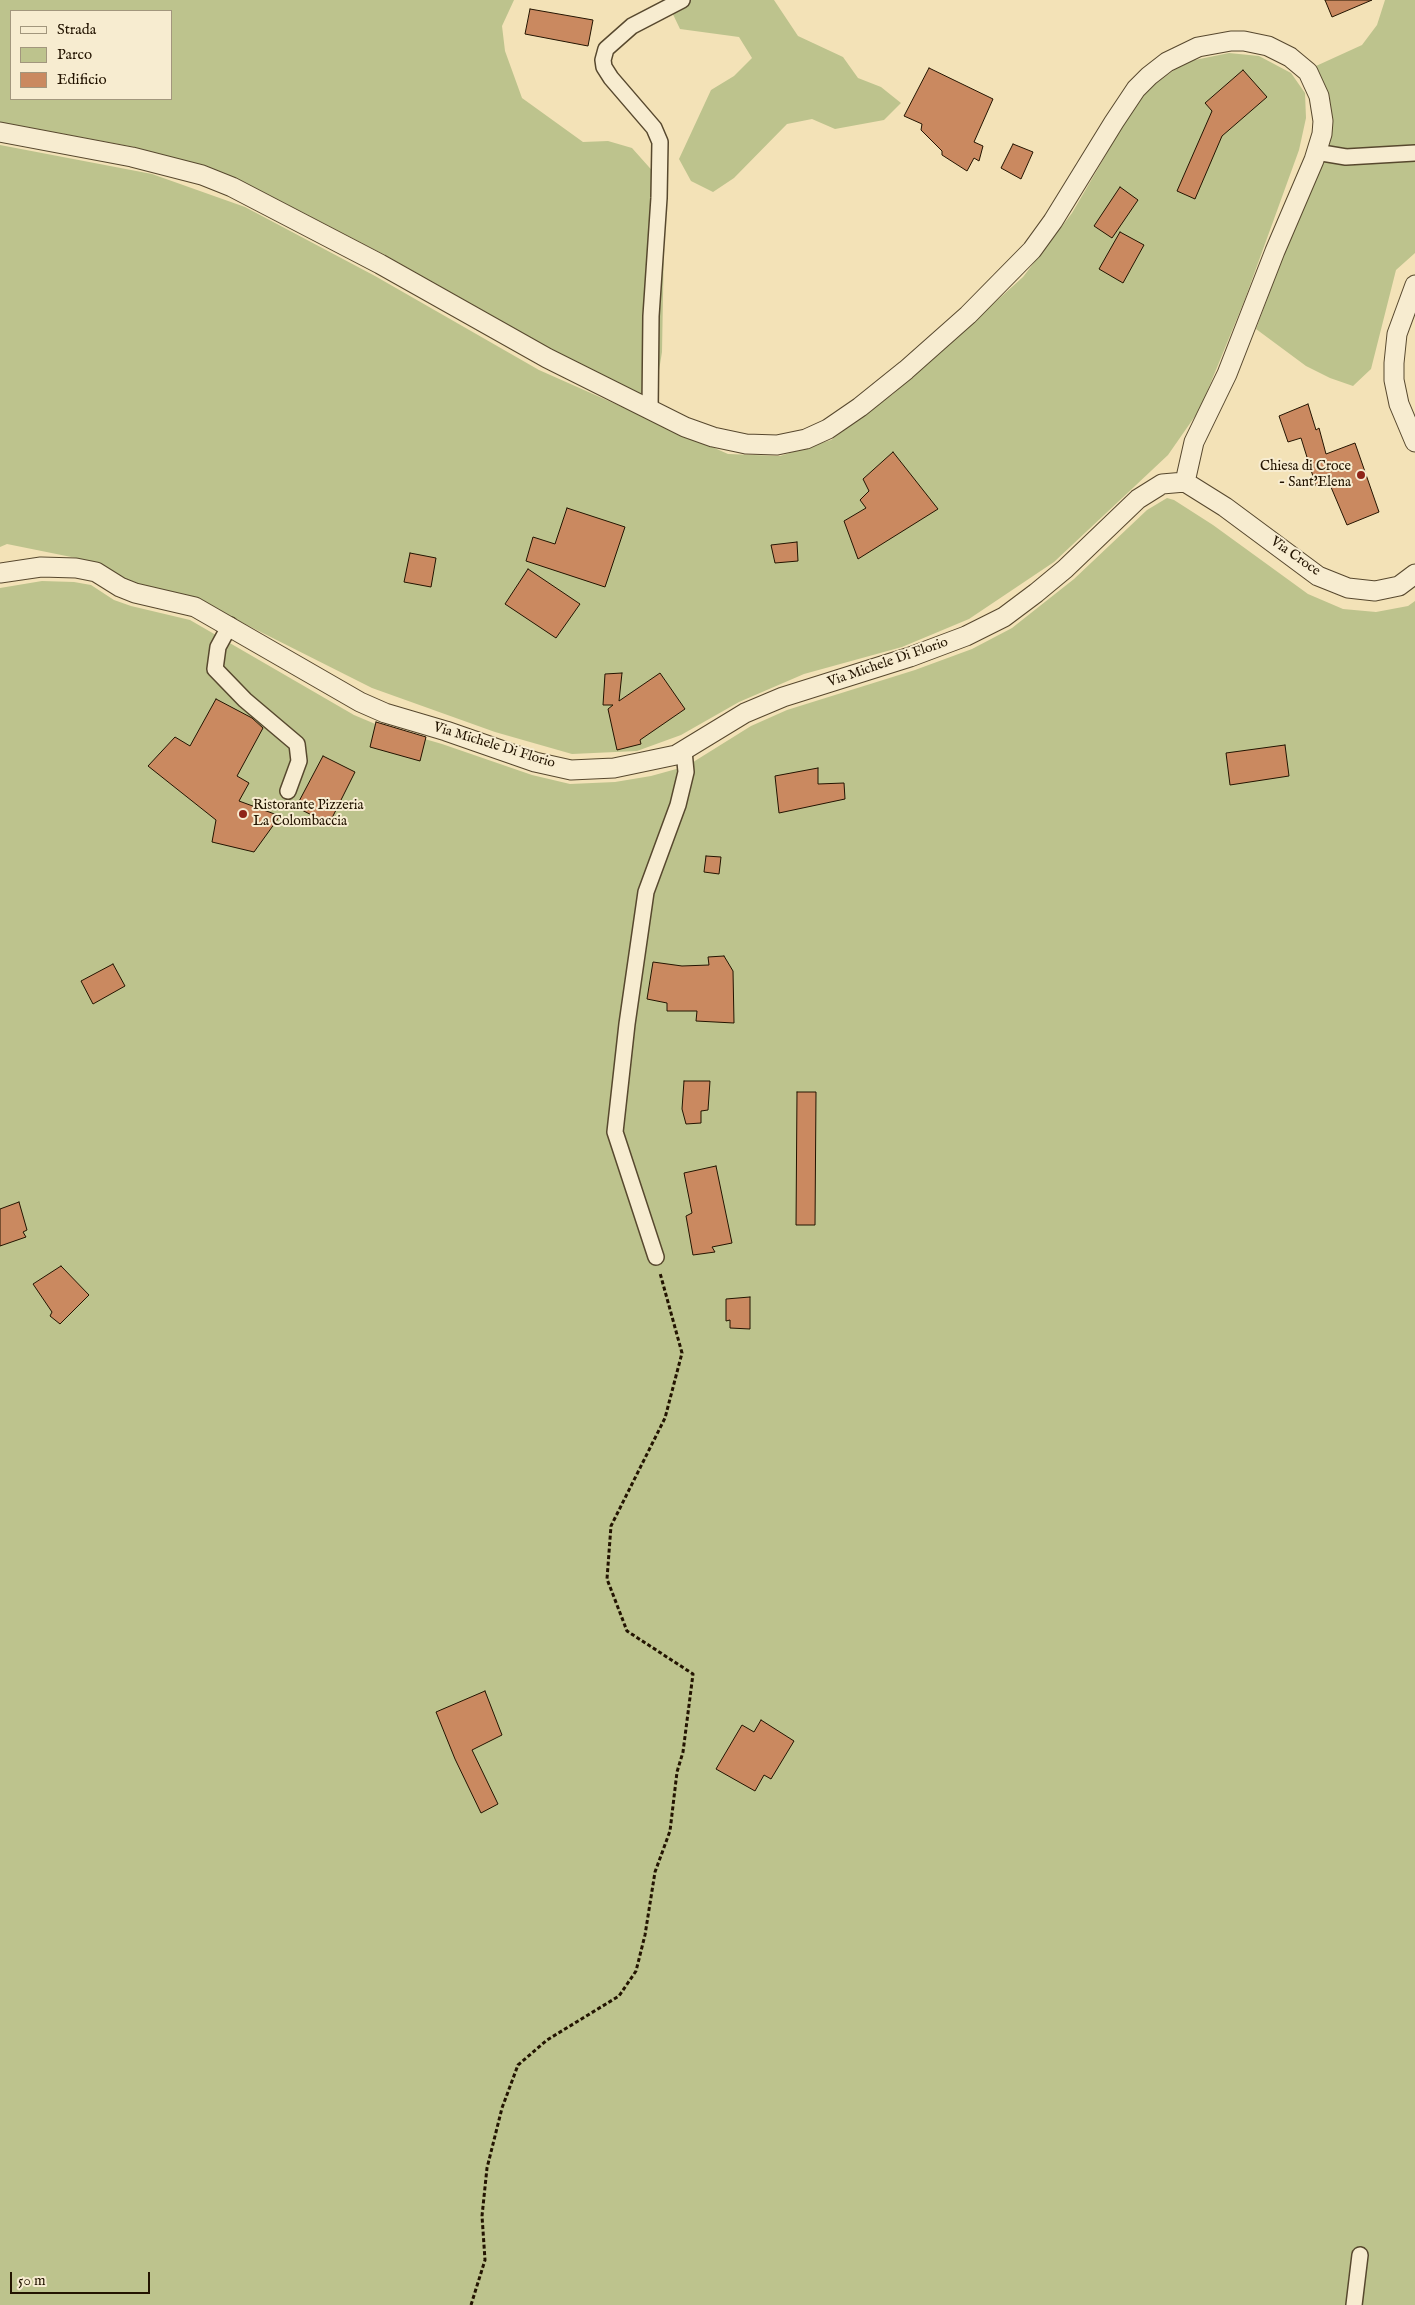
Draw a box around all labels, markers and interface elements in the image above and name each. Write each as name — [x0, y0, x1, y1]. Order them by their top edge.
legend — [10, 10, 172, 100]
text: Strada — [57, 20, 96, 39]
text: Parco — [57, 45, 92, 64]
text: Edificio — [57, 70, 107, 89]
place label: Chiesa di Croce - Sant'Elena — [1260, 459, 1351, 492]
marker: Chiesa di Croce - Sant'Elena — [1355, 469, 1367, 481]
street label: Via Croce — [1267, 534, 1323, 580]
street label: Via Michele Di Florio — [825, 634, 951, 692]
street label: Via Michele Di Florio — [431, 719, 557, 773]
place label: Ristorante Pizzeria La Colombaccia — [253, 798, 364, 830]
marker: Ristorante Pizzeria La Colombaccia — [237, 808, 249, 820]
scale bar — [12, 2262, 152, 2294]
text: 50 m — [18, 2271, 46, 2290]

